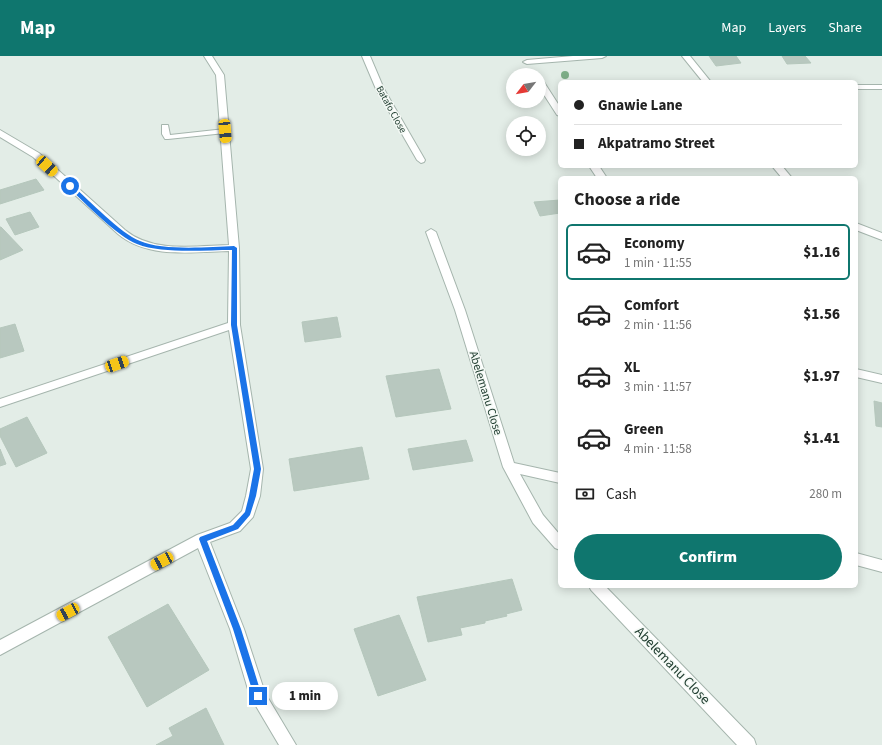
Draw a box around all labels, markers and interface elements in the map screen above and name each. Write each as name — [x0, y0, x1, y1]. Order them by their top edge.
text: Map — [20, 15, 55, 42]
text: Map — [721, 18, 746, 38]
text: Layers — [768, 18, 806, 38]
text: Share — [828, 18, 862, 38]
north arrow — [506, 68, 546, 108]
map controls — [506, 68, 546, 156]
street label: Batafo Close — [372, 83, 410, 136]
text: Gnawie Lane — [598, 95, 683, 116]
button: locate — [506, 116, 546, 156]
car — [218, 119, 232, 143]
text: Akpatramo Street — [598, 133, 715, 154]
car — [34, 154, 60, 178]
route start — [61, 177, 79, 195]
text: Choose a ride — [574, 187, 680, 212]
text: Economy — [624, 233, 685, 254]
icon: car — [576, 234, 612, 270]
text: $1.16 — [803, 242, 840, 263]
text: 1 min · 11:55 — [624, 254, 692, 272]
text: Comfort — [624, 295, 679, 316]
icon: car — [576, 296, 612, 332]
text: $1.56 — [803, 304, 840, 325]
text: 2 min · 11:56 — [624, 316, 692, 334]
street label: Abelemanu Close — [465, 349, 506, 437]
car — [104, 354, 130, 374]
text: XL — [624, 357, 640, 378]
icon: car — [576, 358, 612, 394]
text: $1.97 — [803, 366, 840, 387]
text: 3 min · 11:57 — [624, 378, 692, 396]
text: Green — [624, 419, 664, 440]
icon: car — [576, 420, 612, 456]
text: $1.41 — [803, 428, 840, 449]
text: 4 min · 11:58 — [624, 440, 692, 458]
icon: cash — [574, 483, 596, 505]
text: Cash — [606, 484, 637, 505]
text: 280 m — [809, 485, 842, 503]
button: Confirm — [574, 534, 842, 580]
car — [149, 550, 175, 572]
car — [55, 601, 81, 623]
street label: Abelemanu Close — [630, 622, 715, 709]
callout: 1 min — [272, 682, 338, 710]
route end — [249, 687, 267, 705]
text: 1 min — [289, 687, 321, 705]

